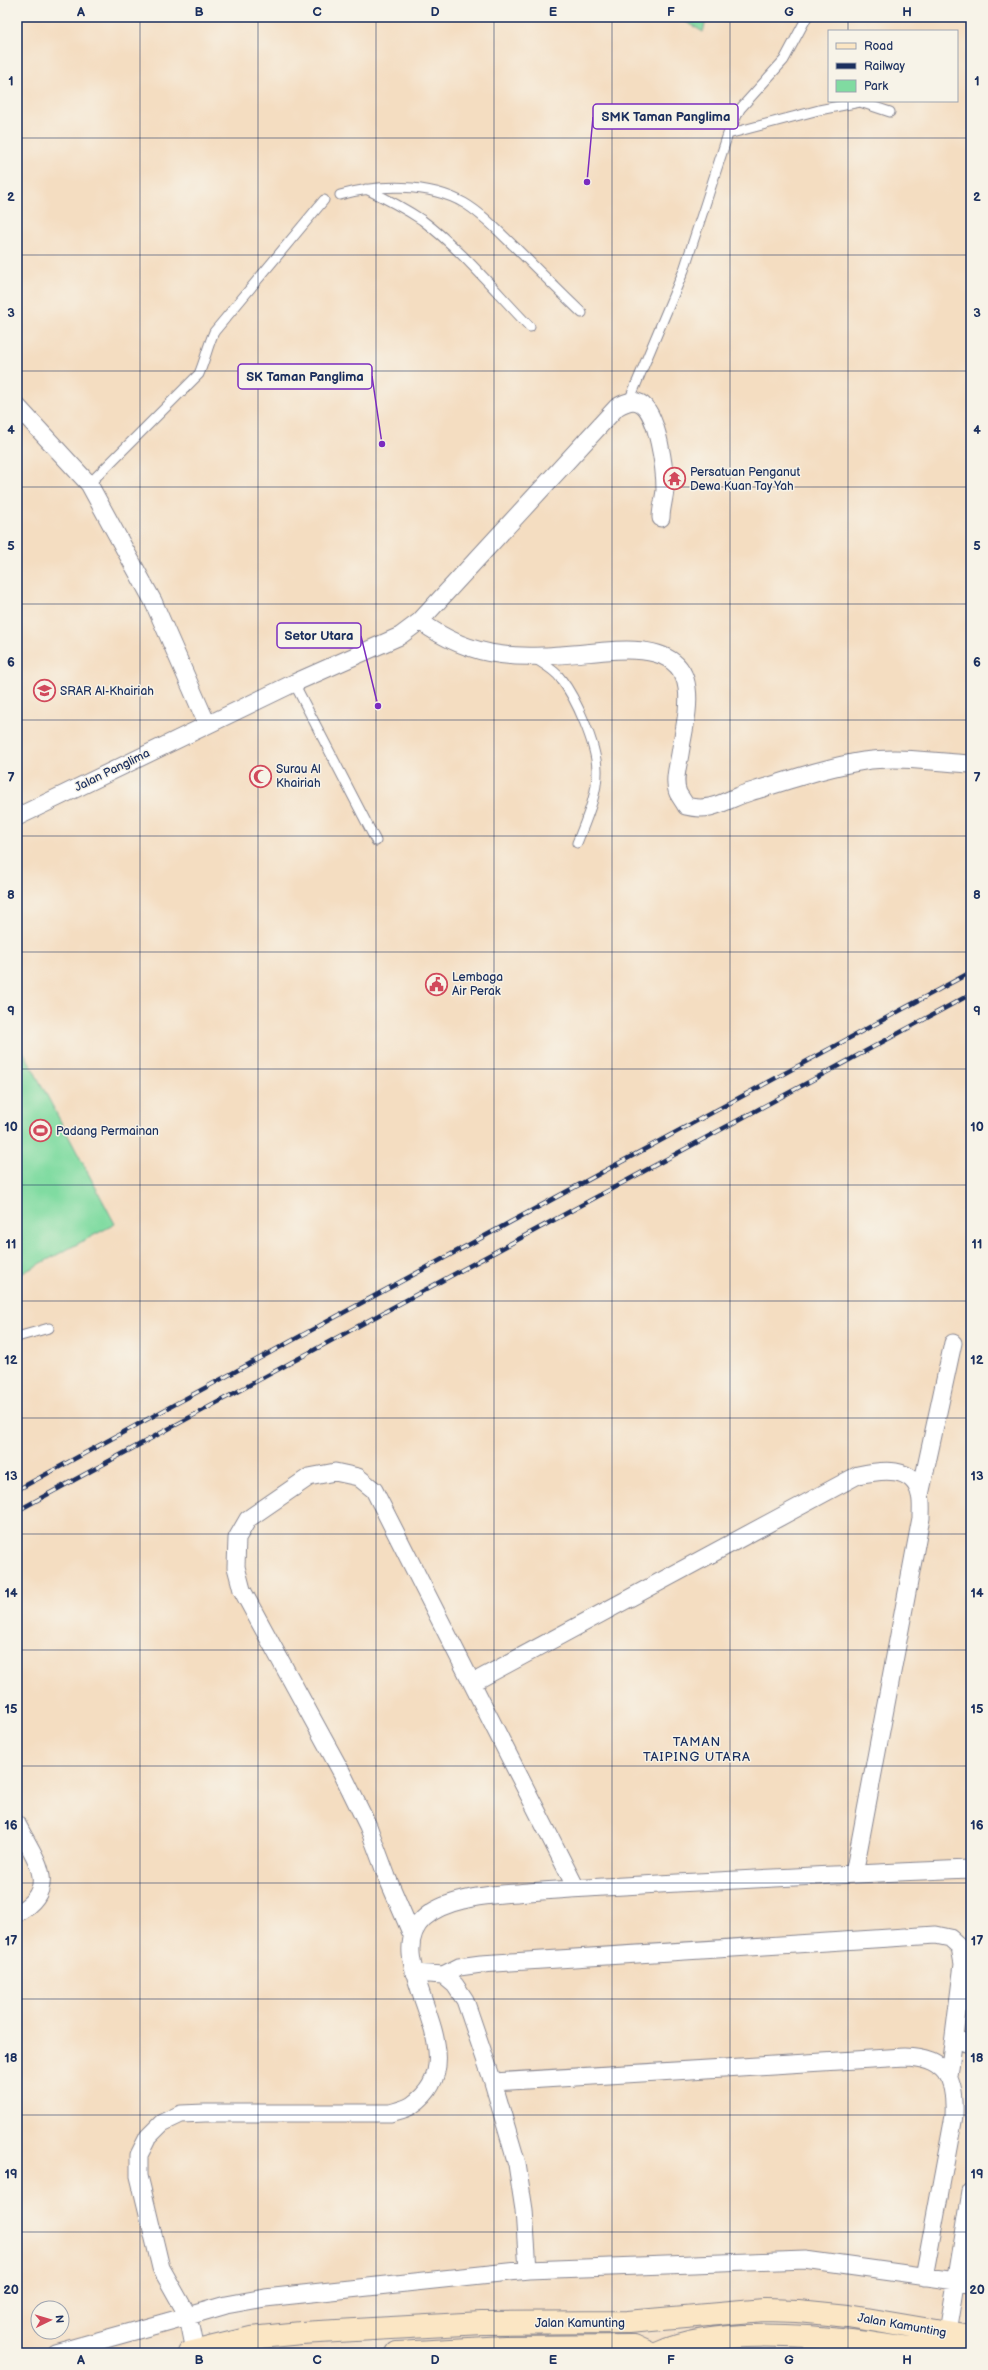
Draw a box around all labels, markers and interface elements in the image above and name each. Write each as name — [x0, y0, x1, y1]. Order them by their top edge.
text: A — [76, 4, 85, 20]
text: B — [194, 4, 204, 20]
text: C — [312, 4, 322, 20]
text: D — [430, 4, 440, 20]
text: E — [549, 4, 558, 20]
text: F — [667, 4, 675, 20]
text: G — [784, 4, 794, 20]
text: H — [902, 4, 912, 20]
legend — [828, 30, 958, 102]
text: Road — [864, 39, 893, 54]
text: Railway — [864, 59, 906, 74]
text: 1 — [8, 73, 14, 89]
text: 1 — [974, 73, 980, 89]
text: Park — [864, 79, 888, 94]
callout: SMK Taman Panglima — [593, 104, 738, 129]
text: SMK Taman Panglima — [602, 109, 730, 125]
text: 2 — [7, 189, 15, 205]
text: 2 — [973, 189, 981, 205]
text: 3 — [7, 305, 15, 321]
text: 3 — [973, 305, 981, 321]
callout: SK Taman Panglima — [238, 364, 372, 389]
text: SK Taman Panglima — [246, 369, 364, 385]
text: 4 — [7, 422, 15, 438]
text: 4 — [973, 422, 981, 438]
place label: Persatuan Penganut Dewa Kuan Tay Yah — [690, 465, 800, 494]
temple icon: Persatuan Penganut Dewa Kuan Tay Yah — [661, 466, 687, 492]
text: 5 — [7, 538, 15, 554]
text: 5 — [973, 538, 981, 554]
callout: Setor Utara — [277, 623, 361, 648]
text: Setor Utara — [285, 628, 353, 644]
text: 6 — [7, 654, 15, 670]
text: 6 — [973, 654, 981, 670]
school or university icon: SRAR Al-Khairiah — [32, 678, 58, 704]
place label: SRAR Al-Khairiah — [60, 684, 154, 699]
street label: Jalan Panglima — [72, 746, 153, 795]
place label: Surau Al Khairiah — [276, 762, 321, 791]
mosque icon: Surau Al Khairiah — [248, 763, 274, 789]
text: 7 — [7, 770, 15, 786]
text: 7 — [973, 770, 981, 786]
text: 8 — [7, 887, 15, 903]
text: 8 — [973, 887, 981, 903]
place label: Lembaga Air Perak — [452, 970, 503, 999]
public building icon: Lembaga Air Perak — [423, 971, 449, 997]
text: 9 — [7, 1003, 15, 1019]
text: 9 — [973, 1003, 981, 1019]
sports icon: Padang Permainan — [28, 1118, 54, 1144]
text: 10 — [4, 1119, 18, 1135]
text: 10 — [970, 1119, 984, 1135]
place label: Padang Permainan — [56, 1124, 159, 1139]
text: 11 — [6, 1236, 16, 1252]
text: 11 — [972, 1236, 982, 1252]
text: 12 — [4, 1352, 18, 1368]
text: 12 — [970, 1352, 984, 1368]
text: 13 — [4, 1468, 18, 1484]
text: 13 — [970, 1468, 984, 1484]
text: 14 — [4, 1585, 18, 1601]
text: 14 — [970, 1585, 984, 1601]
text: 15 — [5, 1701, 18, 1717]
text: 15 — [971, 1701, 984, 1717]
district label: TAMAN TAIPING UTARA — [643, 1734, 751, 1765]
text: 16 — [4, 1817, 18, 1833]
text: 16 — [970, 1817, 984, 1833]
text: 17 — [5, 1933, 17, 1949]
text: 17 — [971, 1933, 983, 1949]
text: 18 — [4, 2050, 18, 2066]
text: 18 — [970, 2050, 984, 2066]
text: 19 — [4, 2166, 18, 2182]
text: 19 — [970, 2166, 984, 2182]
text: 20 — [3, 2282, 19, 2298]
text: 20 — [969, 2282, 985, 2298]
north arrow — [30, 2300, 70, 2340]
street label: Jalan Kamunting — [856, 2310, 948, 2341]
text: N — [53, 2314, 66, 2324]
street label: Jalan Kamunting — [535, 2316, 625, 2331]
text: A — [76, 2352, 85, 2368]
text: B — [194, 2352, 204, 2368]
text: C — [312, 2352, 322, 2368]
text: D — [430, 2352, 440, 2368]
text: E — [549, 2352, 558, 2368]
text: F — [667, 2352, 675, 2368]
text: G — [784, 2352, 794, 2368]
text: H — [902, 2352, 912, 2368]

